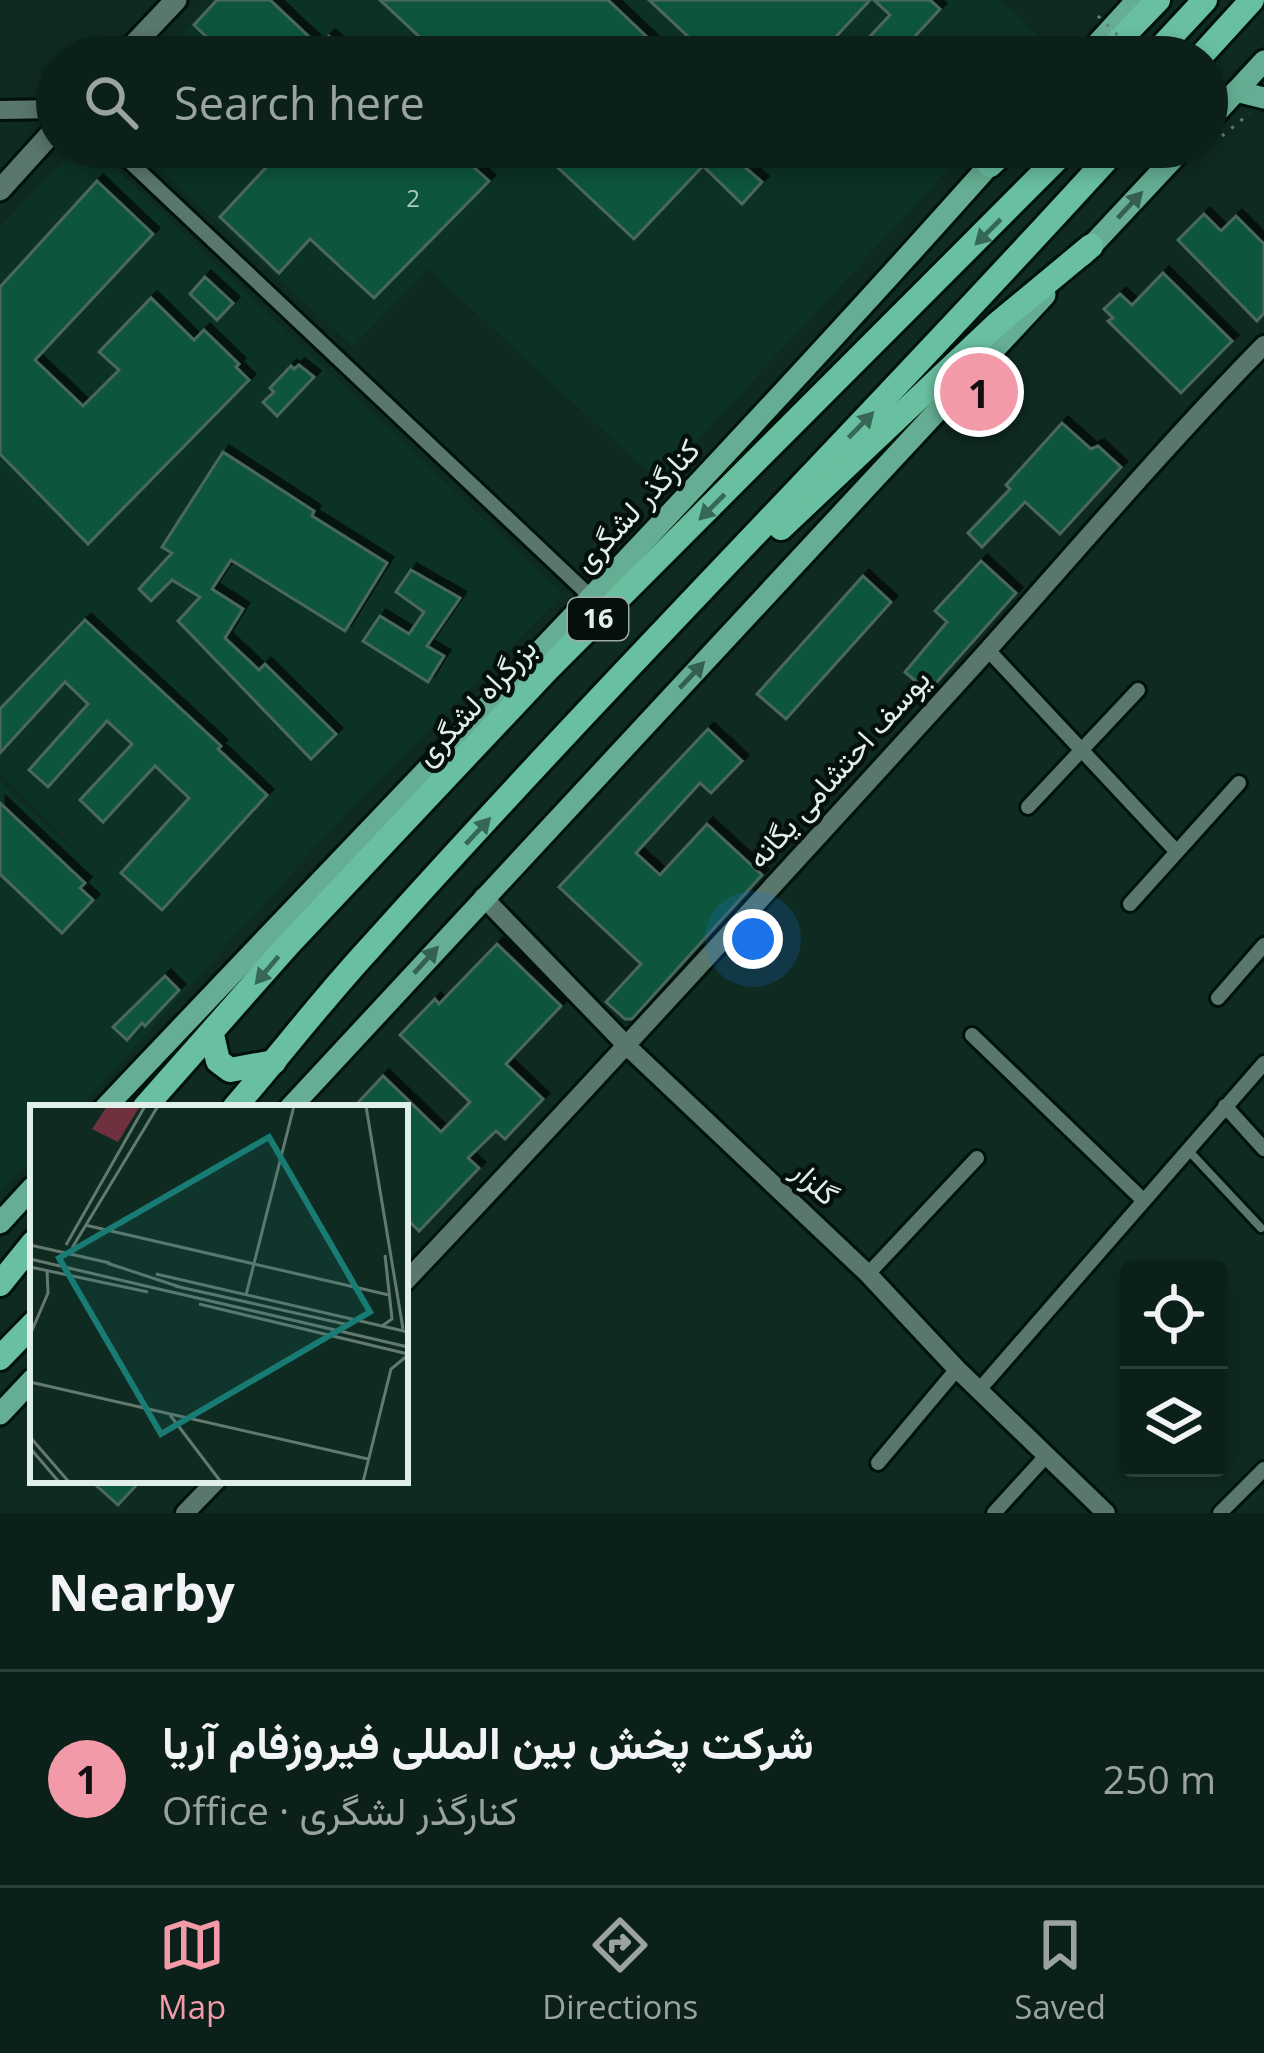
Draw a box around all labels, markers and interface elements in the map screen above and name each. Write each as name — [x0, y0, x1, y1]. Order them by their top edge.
search box — [36, 36, 1228, 168]
icon: search — [78, 69, 144, 135]
text: Search here — [174, 72, 425, 133]
house number: 2 — [406, 181, 420, 214]
one-way arrow — [1115, 191, 1143, 220]
one-way arrow — [975, 217, 1003, 246]
pin: 1 — [940, 347, 1018, 437]
one-way arrow — [846, 411, 874, 440]
street label: کنارگذر لشگری — [564, 430, 708, 580]
one-way arrow — [698, 493, 726, 521]
road number: 16 — [568, 598, 628, 640]
street label: بزرگراه لشگری — [405, 628, 545, 774]
street label: یوسف احتشامی یگانه — [737, 659, 938, 876]
one-way arrow — [678, 660, 706, 689]
one-way arrow — [464, 817, 491, 846]
your location — [723, 909, 783, 969]
one-way arrow — [412, 945, 439, 974]
one-way arrow — [255, 955, 281, 985]
inset map — [30, 1105, 408, 1483]
street label: گلزار — [783, 1149, 848, 1214]
map controls — [1120, 1261, 1228, 1477]
button: locate — [1120, 1261, 1228, 1369]
button: layers — [1120, 1369, 1228, 1477]
text: Nearby — [48, 1556, 235, 1626]
text: شرکت پخش بین المللی فیروزفام آریا — [162, 1711, 814, 1772]
text: 1 — [76, 1752, 98, 1805]
text: 250 m — [1103, 1752, 1216, 1805]
text: Office · کنارگذر لشگری — [162, 1783, 518, 1836]
tab: Map — [158, 1912, 226, 2029]
tab: Directions — [542, 1912, 698, 2029]
tab: Saved — [1014, 1912, 1106, 2029]

